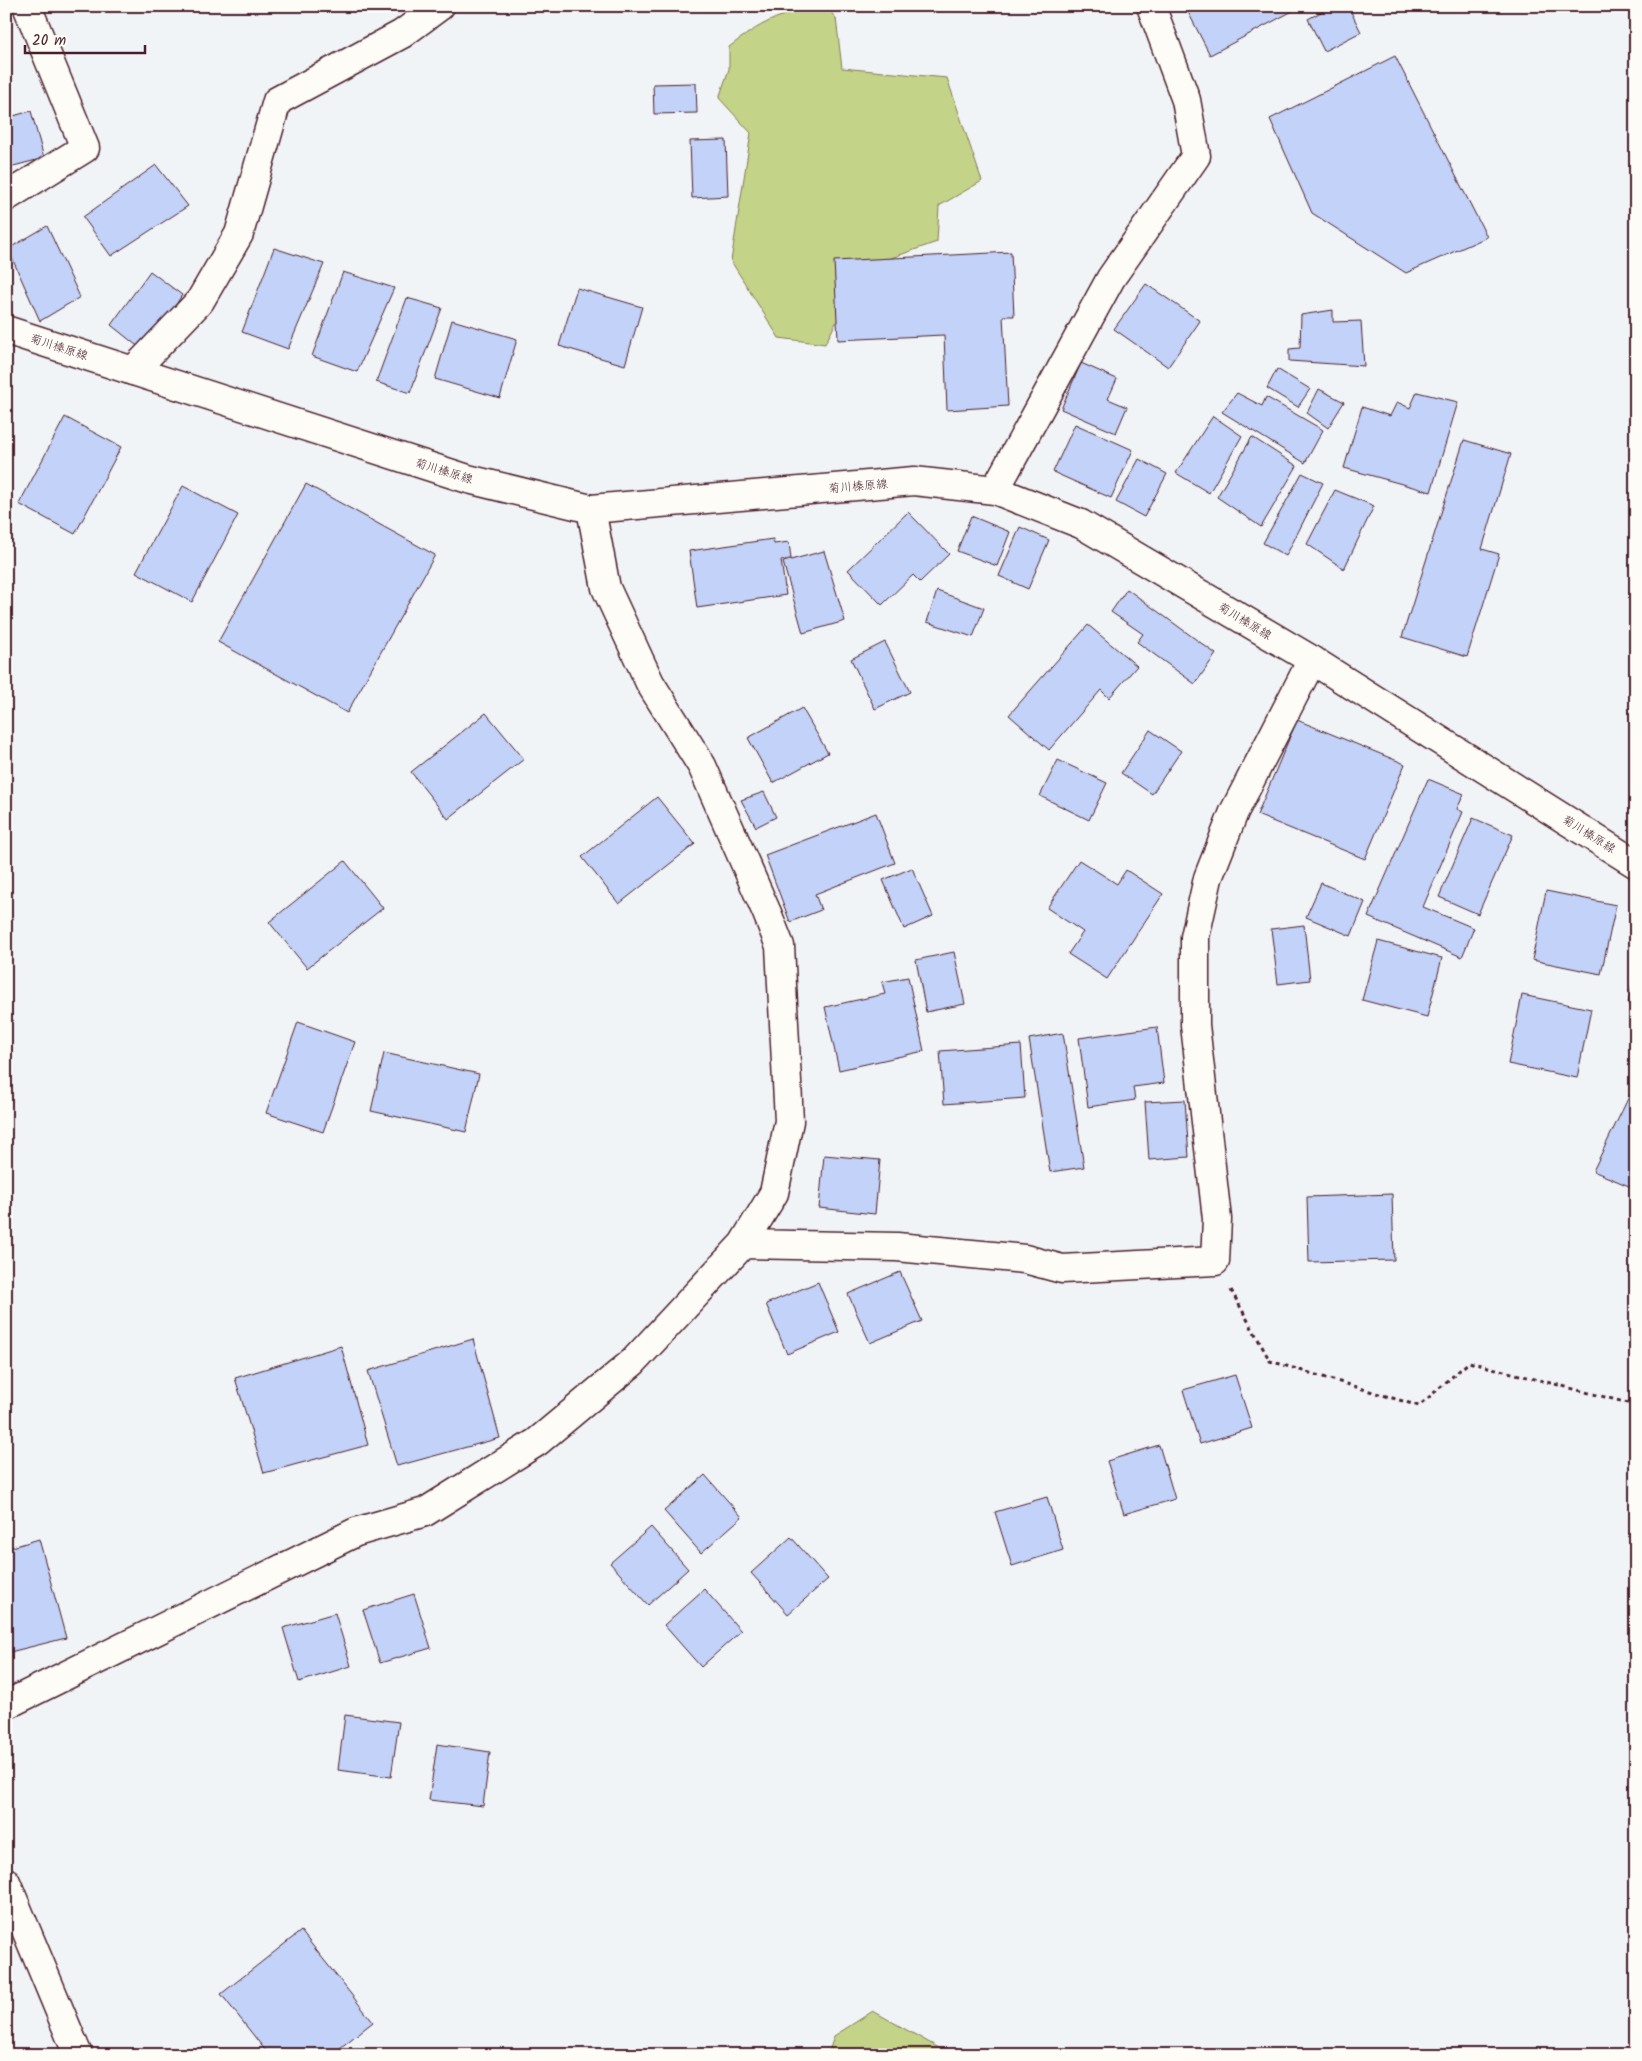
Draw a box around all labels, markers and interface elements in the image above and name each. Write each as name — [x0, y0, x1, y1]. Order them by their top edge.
scale bar — [25, 22, 145, 54]
text: 20 m — [32, 29, 66, 53]
street label: 菊川榛原線 — [27, 329, 90, 366]
street label: 菊川榛原線 — [412, 454, 475, 489]
street label: 菊川榛原線 — [827, 474, 889, 499]
street label: 菊川榛原線 — [1214, 598, 1275, 645]
street label: 菊川榛原線 — [1558, 810, 1619, 858]

